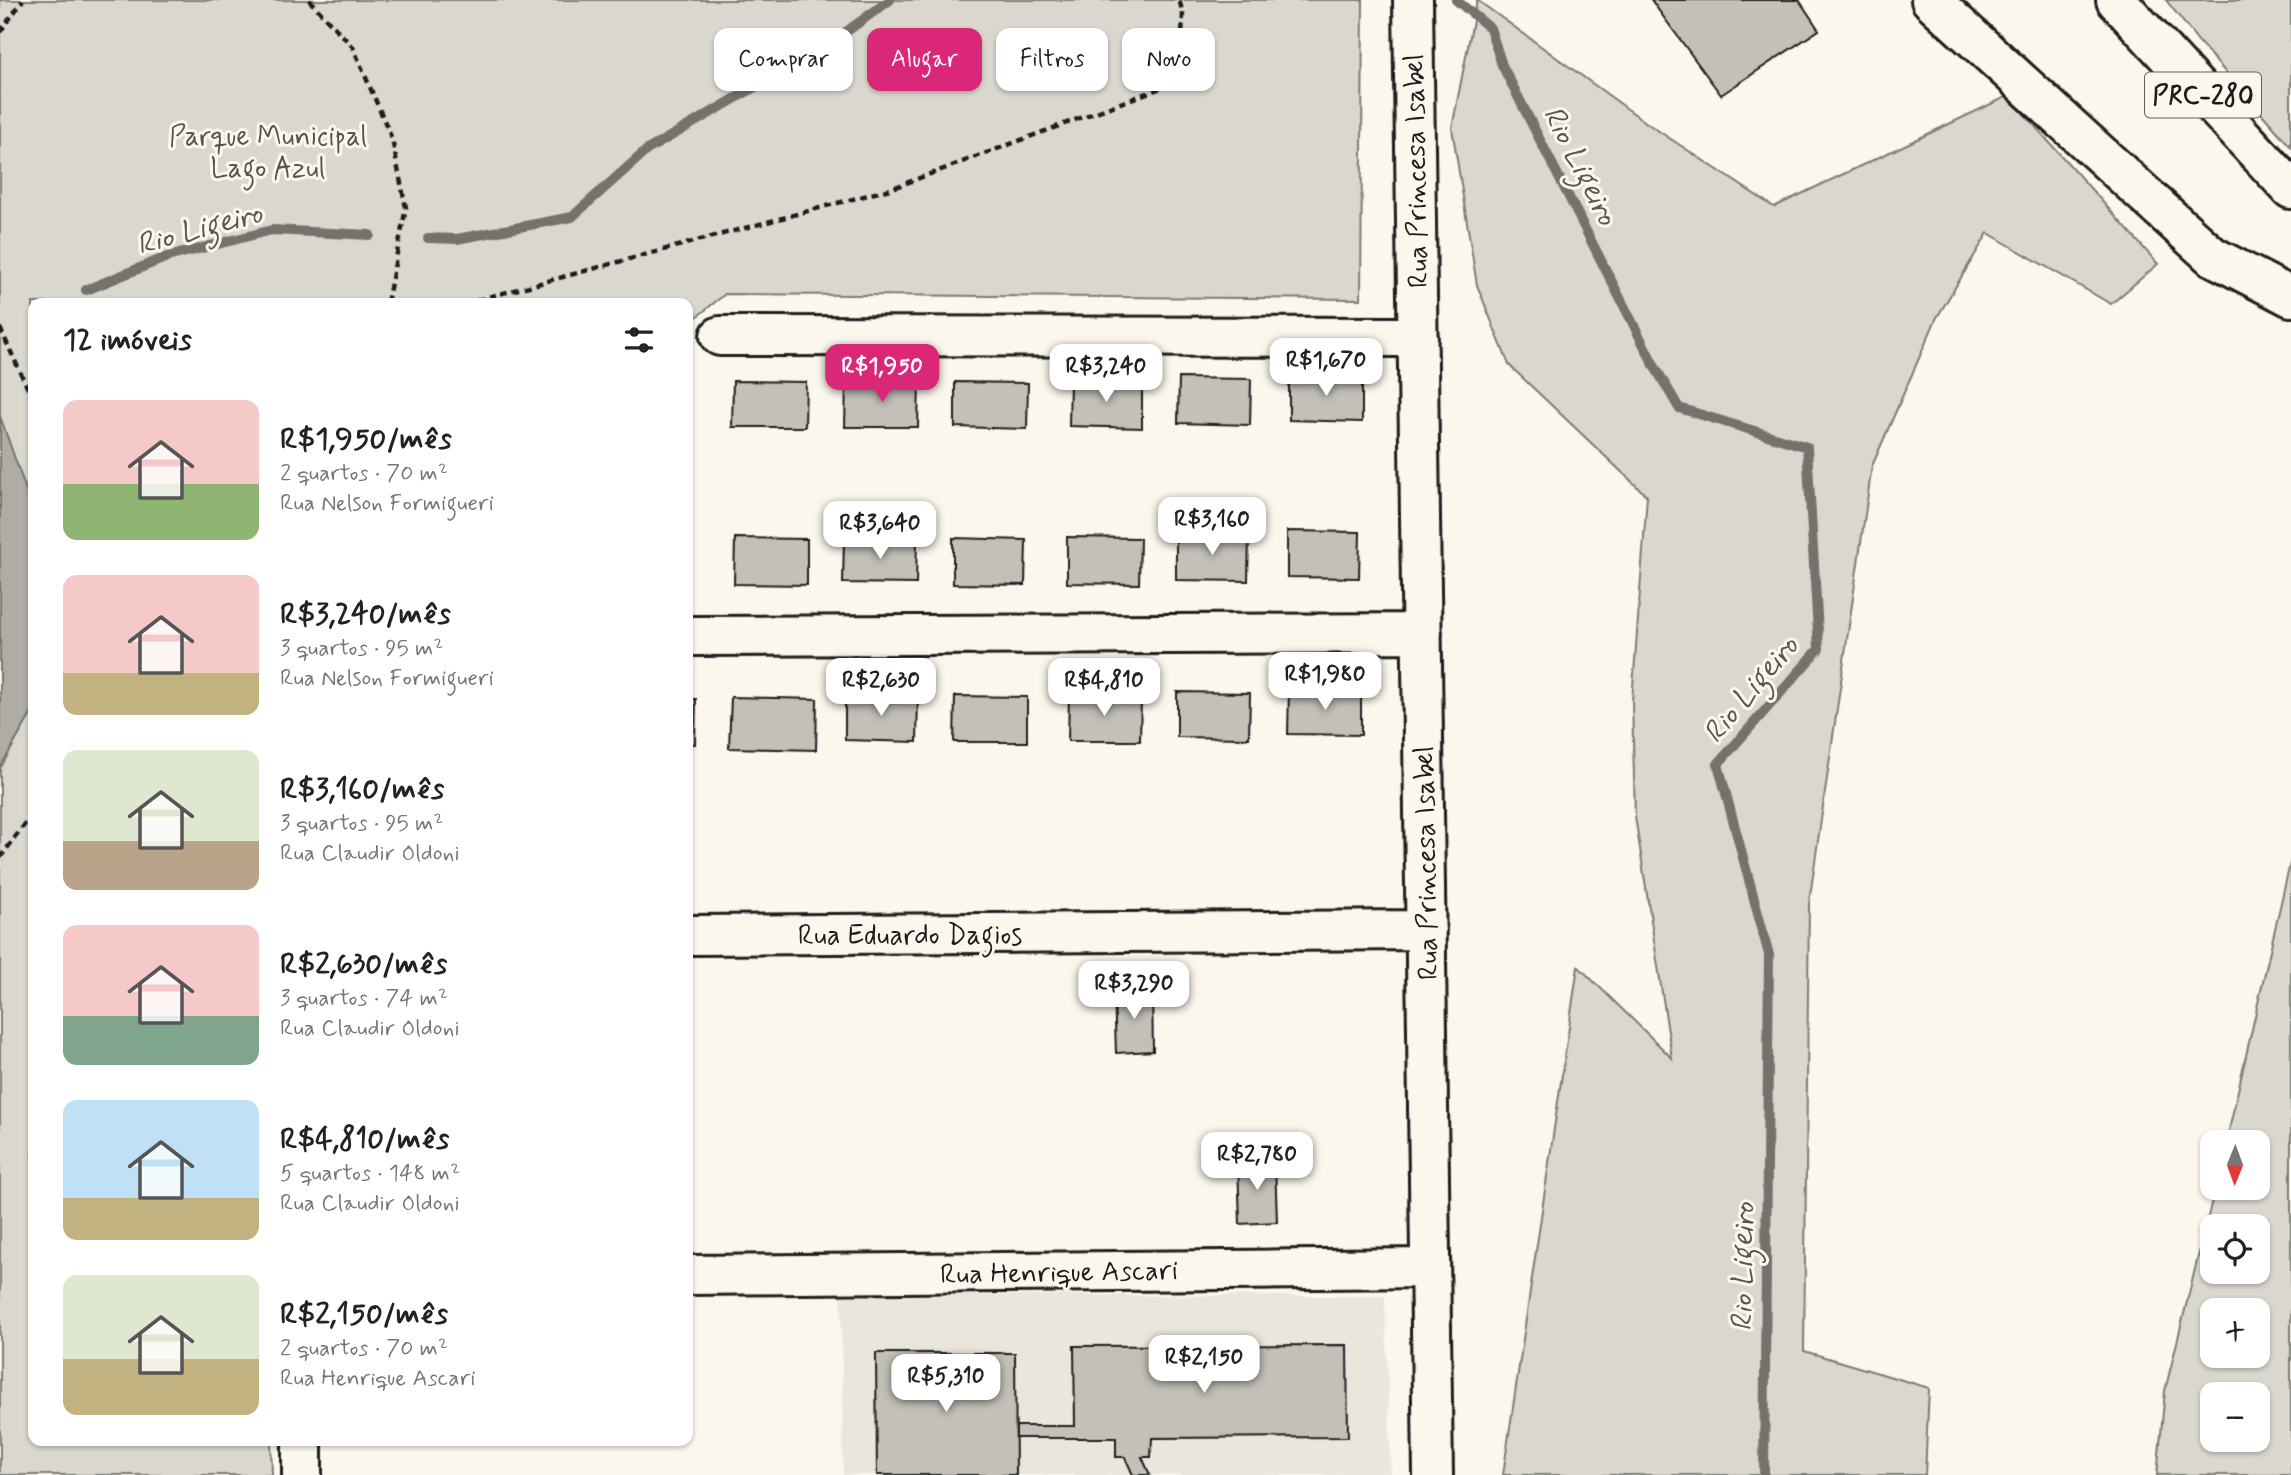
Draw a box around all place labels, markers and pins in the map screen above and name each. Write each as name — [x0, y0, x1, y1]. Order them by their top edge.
pin: R$1,670 — [1261, 338, 1391, 398]
pin: R$1,950 — [817, 344, 947, 404]
pin: R$3,240 — [1041, 344, 1171, 404]
pin: R$3,160 — [1147, 498, 1277, 557]
pin: R$3,640 — [815, 502, 945, 561]
pin: R$1,980 — [1260, 652, 1390, 712]
pin: R$2,630 — [816, 658, 946, 718]
pin: R$4,810 — [1039, 658, 1169, 718]
pin: R$3,290 — [1069, 962, 1199, 1021]
pin: R$2,780 — [1192, 1132, 1322, 1192]
pin: R$2,150 — [1139, 1336, 1269, 1395]
pin: R$5,310 — [881, 1354, 1011, 1414]

